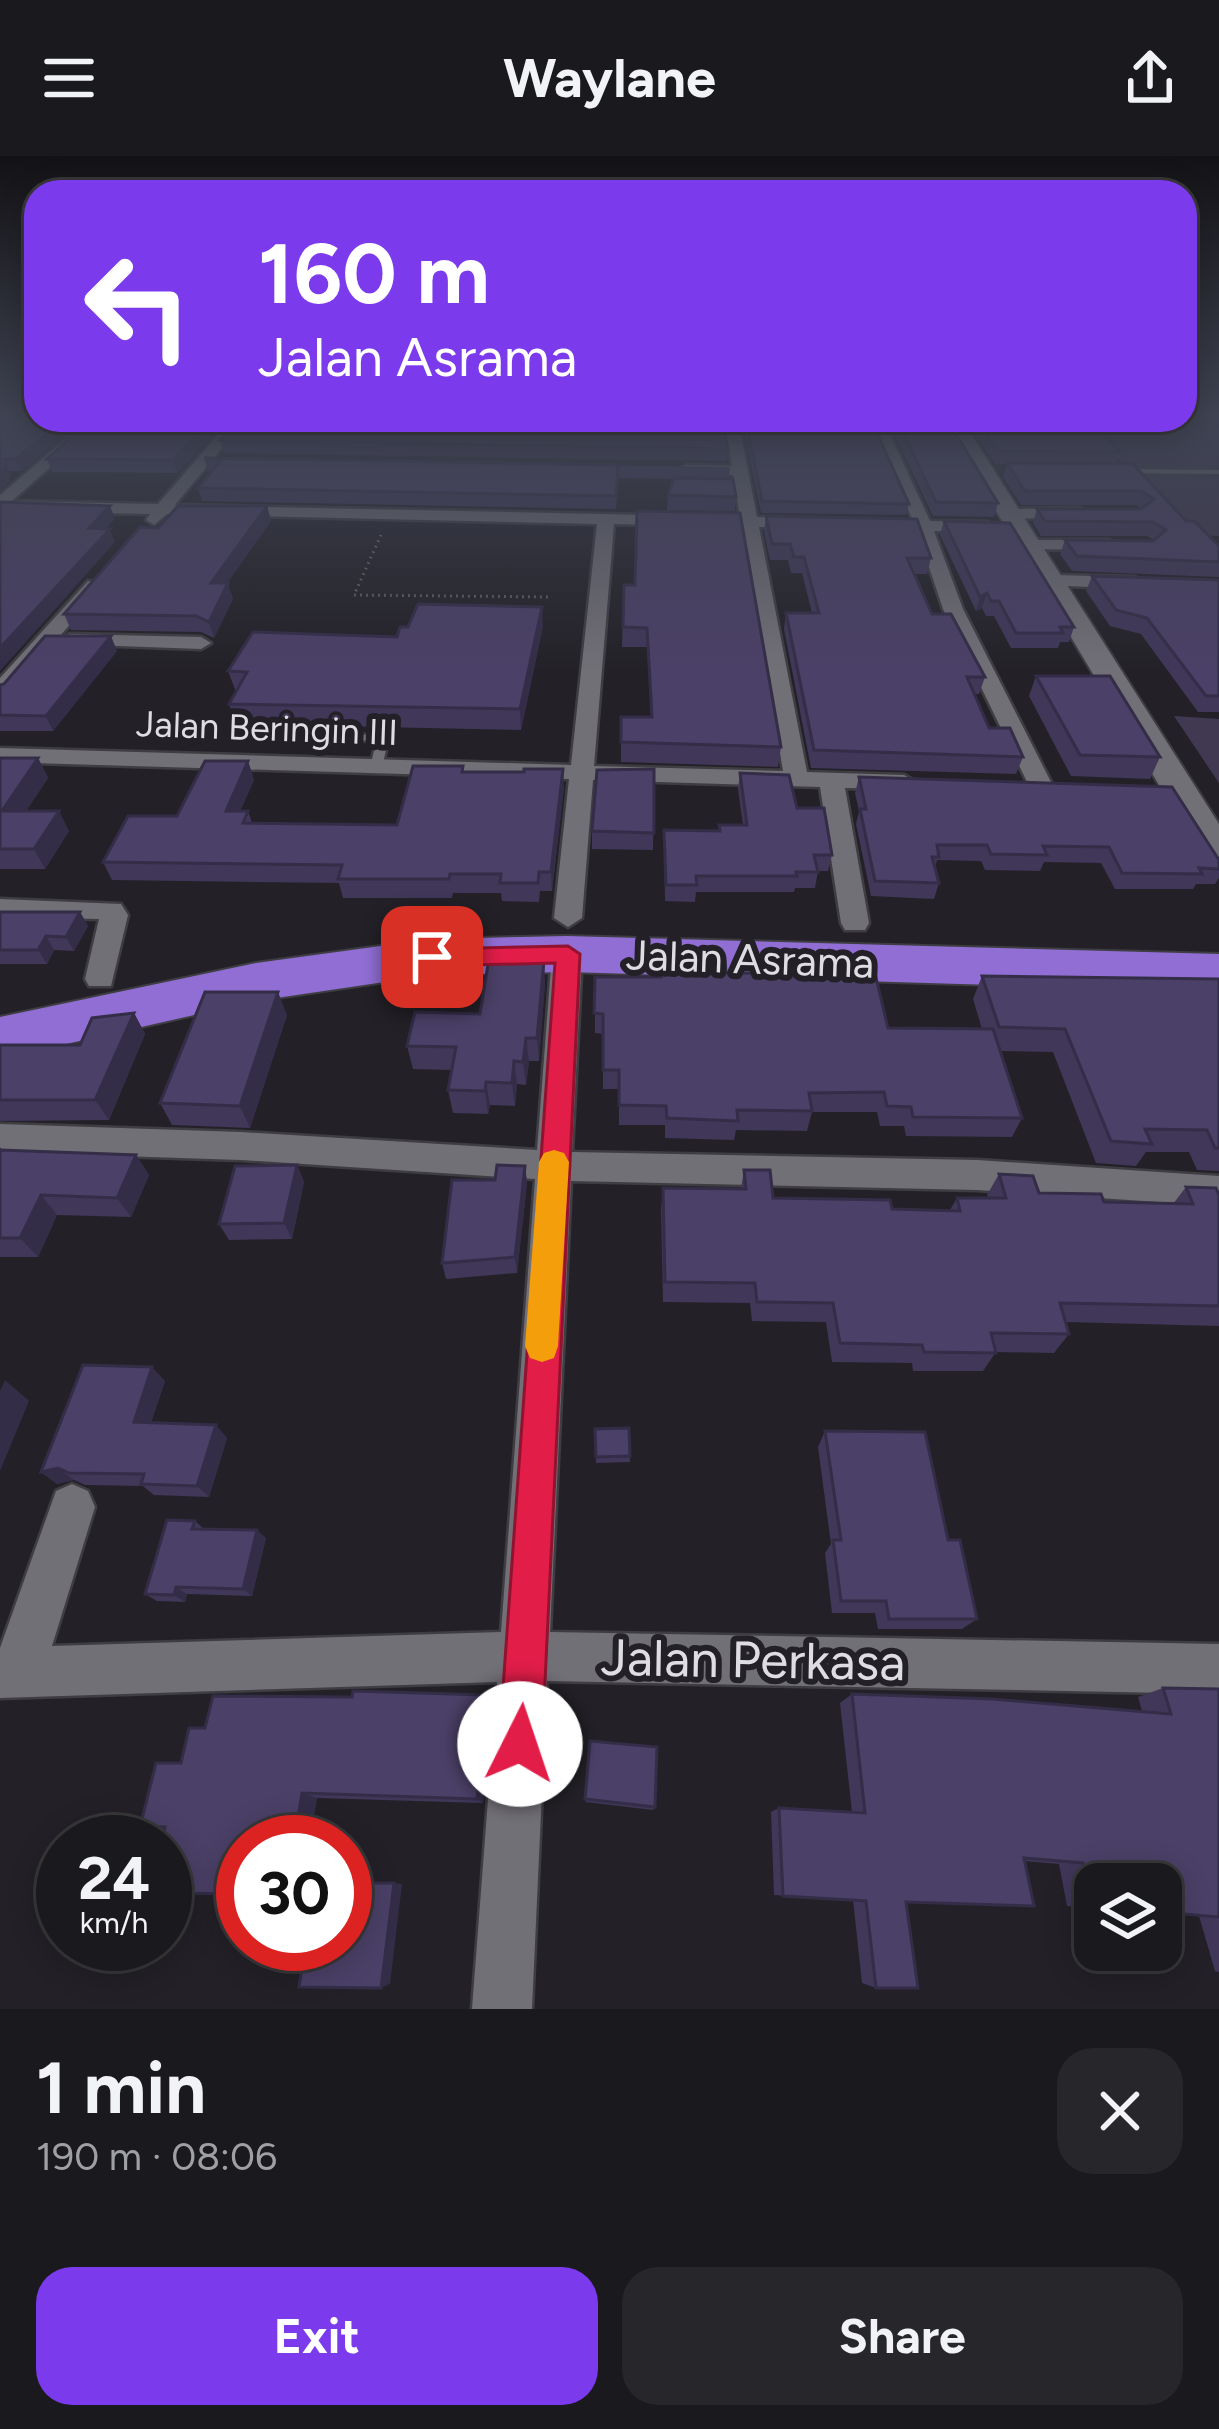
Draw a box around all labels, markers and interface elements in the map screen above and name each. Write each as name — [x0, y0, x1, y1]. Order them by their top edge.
icon: menu — [36, 45, 102, 111]
icon: share — [1117, 45, 1183, 111]
text: Waylane — [503, 46, 716, 111]
text: 160 m — [258, 223, 490, 324]
icon: left — [60, 228, 216, 384]
text: Jalan Asrama — [258, 325, 577, 390]
street label: Jalan Beringin III — [135, 702, 399, 754]
pin — [381, 906, 483, 1008]
icon: arrive — [399, 924, 465, 990]
street label: Jalan Asrama — [625, 929, 875, 989]
street label: Jalan Perkasa — [600, 1627, 906, 1693]
position arrow — [457, 1681, 583, 1807]
speed limit sign: 30 — [216, 1815, 372, 1971]
text: 24 — [78, 1842, 150, 1914]
map controls — [1074, 1863, 1182, 1971]
button: layers — [1074, 1863, 1182, 1971]
text: km/h — [80, 1904, 148, 1941]
text: 1 min — [36, 2045, 206, 2131]
button: close — [1057, 2048, 1183, 2174]
text: 190 m · 08:06 — [36, 2133, 277, 2180]
button: Exit — [36, 2267, 598, 2405]
button: Share — [622, 2267, 1183, 2405]

